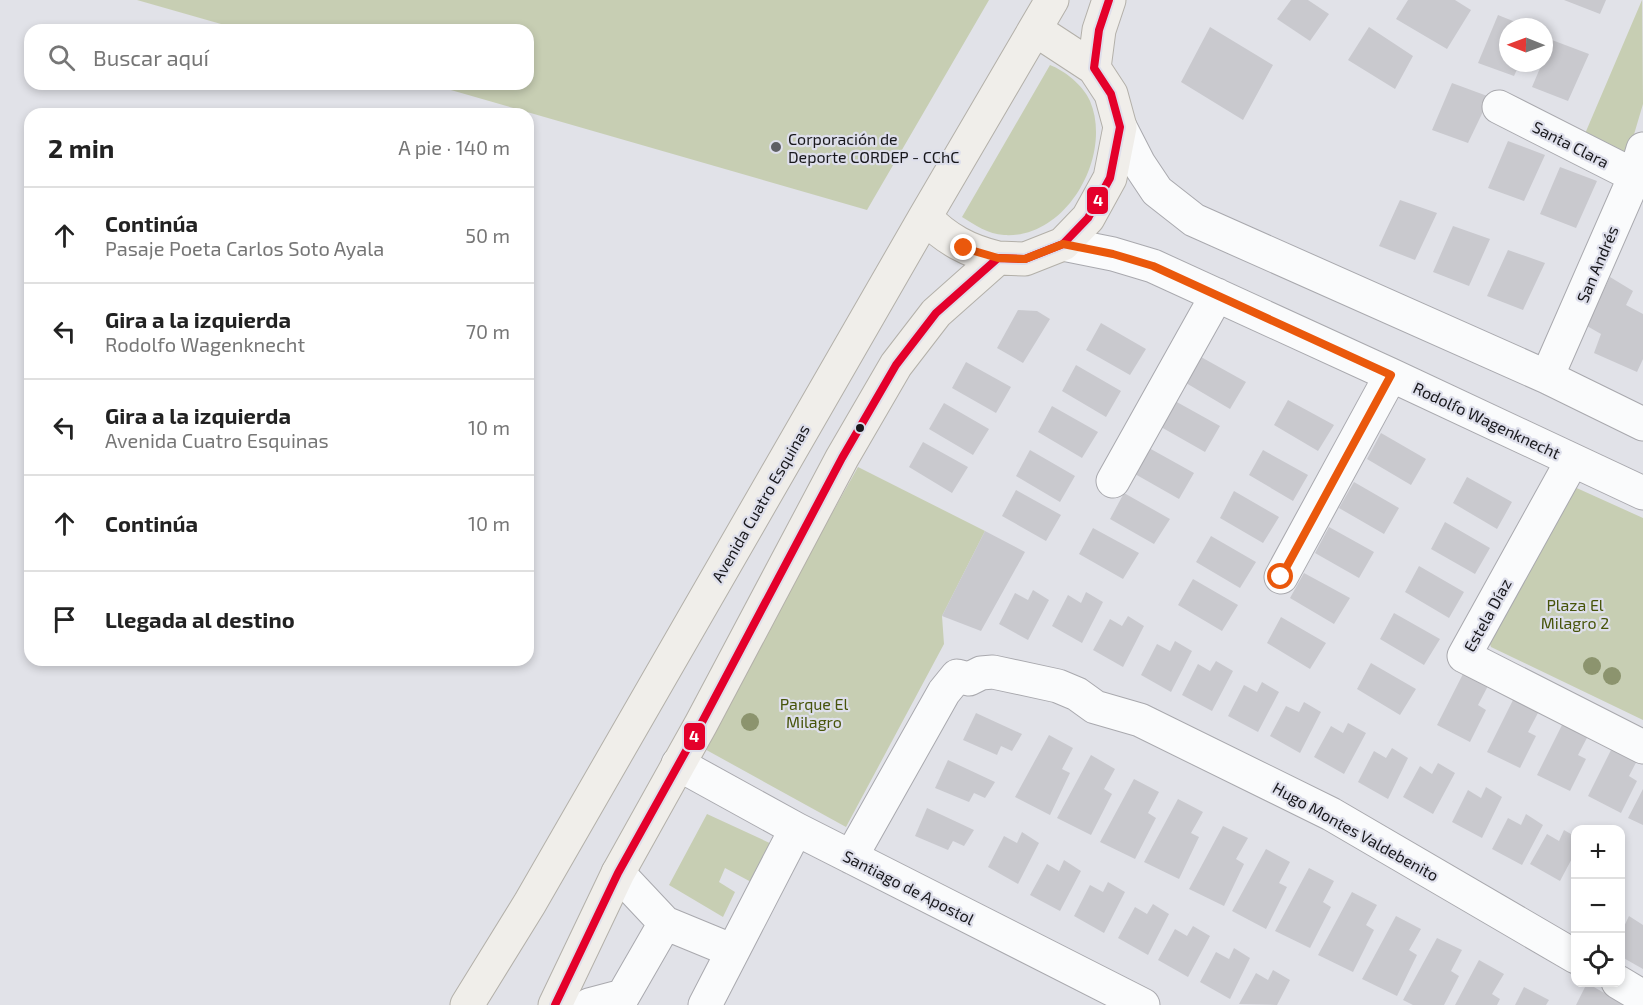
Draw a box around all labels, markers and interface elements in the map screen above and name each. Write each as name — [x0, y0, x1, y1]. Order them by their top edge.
north arrow — [1499, 18, 1553, 72]
search box — [24, 24, 534, 90]
icon: search — [45, 41, 78, 74]
text: Buscar aquí — [93, 44, 209, 70]
street label: Santa Clara — [1530, 117, 1612, 171]
place label: Corporación de Deporte CORDEP - CChC — [788, 129, 959, 166]
text: 2 min — [48, 132, 114, 163]
text: A pie · 140 m — [398, 135, 510, 159]
marker: Corporación de Deporte CORDEP - CChC — [769, 140, 783, 154]
line badge: 4 — [1086, 186, 1109, 215]
text: 4 — [1093, 190, 1103, 209]
text: Continúa — [105, 210, 198, 236]
icon: ahead — [48, 219, 81, 252]
text: 50 m — [465, 223, 510, 247]
street label: San Andrés — [1572, 223, 1622, 305]
route end — [950, 234, 976, 260]
text: Pasaje Poeta Carlos Soto Ayala — [105, 236, 384, 260]
text: Gira a la izquierda — [105, 306, 291, 332]
icon: left — [48, 315, 81, 348]
text: 70 m — [466, 319, 510, 343]
text: Rodolfo Wagenknecht — [105, 332, 305, 356]
street label: Rodolfo Wagenknecht — [1410, 378, 1564, 462]
text: Gira a la izquierda — [105, 402, 291, 428]
icon: left — [48, 411, 81, 444]
text: 10 m — [468, 415, 510, 439]
street label: Avenida Cuatro Esquinas — [707, 421, 813, 585]
unlabelled marker — [854, 422, 866, 434]
text: Avenida Cuatro Esquinas — [105, 428, 329, 452]
icon: ahead — [48, 507, 81, 540]
text: Continúa — [105, 510, 198, 536]
text: 10 m — [468, 511, 510, 535]
route start — [1267, 563, 1293, 589]
street label: Estela Díaz — [1459, 575, 1515, 655]
park label: Plaza El Milagro 2 — [1541, 595, 1609, 632]
icon: arrive — [48, 603, 81, 636]
text: Llegada al destino — [105, 606, 295, 632]
park label: Parque El Milagro — [780, 694, 849, 731]
line badge: 4 — [683, 722, 706, 751]
text: 4 — [689, 726, 699, 745]
street label: Hugo Montes Valdebenito — [1270, 777, 1442, 885]
map controls — [1571, 825, 1625, 987]
button: + — [1571, 825, 1625, 879]
street label: Santiago de Apostol — [840, 846, 978, 928]
button: − — [1571, 879, 1625, 933]
button: locate — [1571, 933, 1625, 987]

